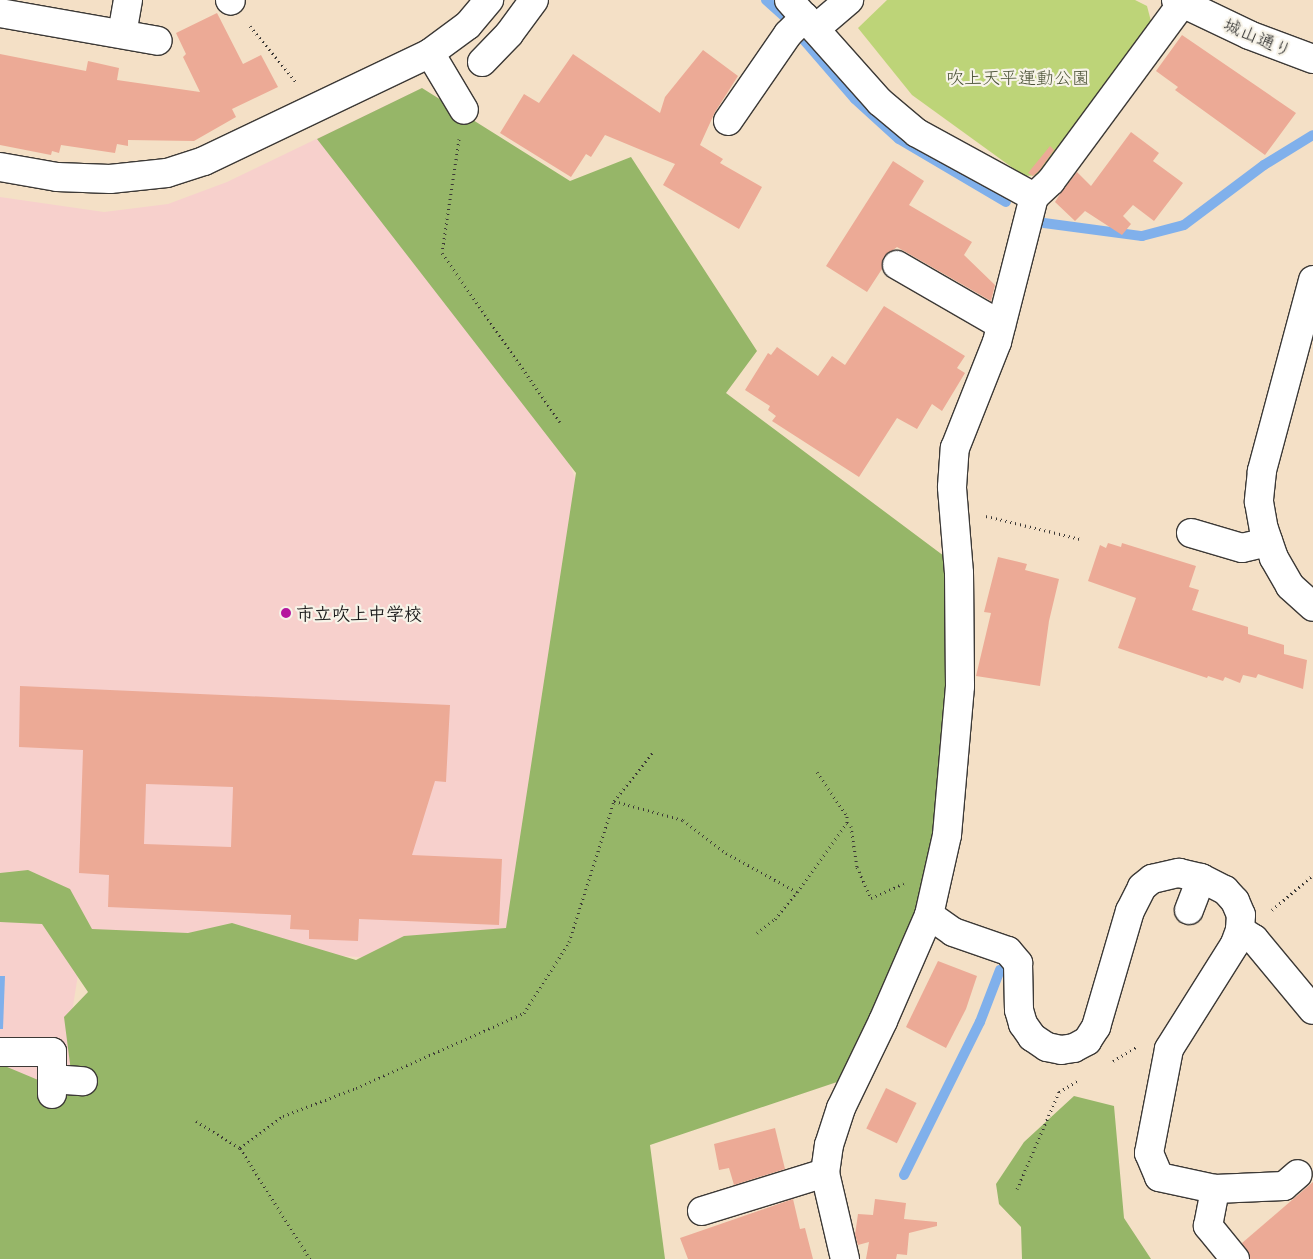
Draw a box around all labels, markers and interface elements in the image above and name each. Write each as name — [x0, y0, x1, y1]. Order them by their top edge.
street label: 城山通り — [1221, 13, 1295, 61]
park label: 吹上天平運動公園 — [946, 66, 1090, 88]
place label: 市立吹上中学校 — [296, 602, 422, 624]
marker: 市立吹上中学校 — [280, 607, 292, 619]

